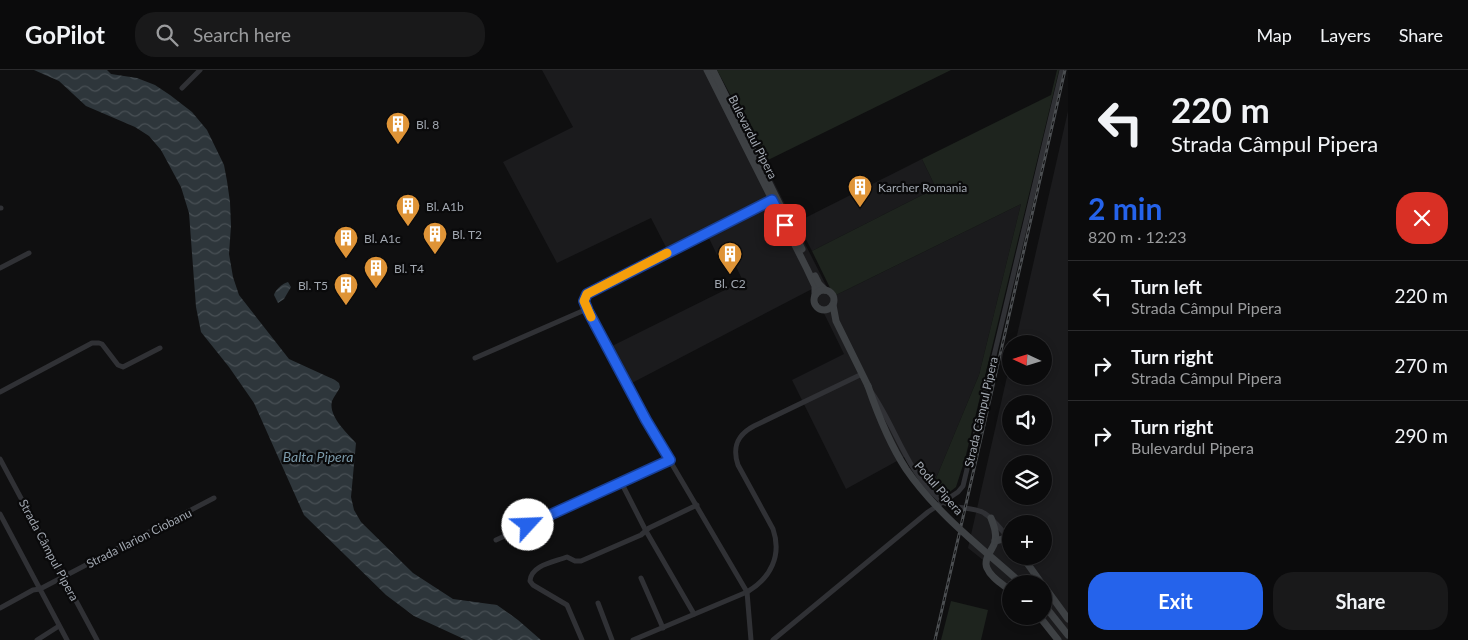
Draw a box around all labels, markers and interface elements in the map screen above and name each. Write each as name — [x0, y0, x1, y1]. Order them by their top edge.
search box — [135, 12, 485, 57]
text: GoPilot — [25, 20, 105, 49]
icon: search — [153, 21, 181, 49]
text: Search here — [193, 23, 291, 46]
text: Map — [1256, 24, 1292, 46]
text: Layers — [1320, 24, 1371, 46]
text: Share — [1399, 24, 1443, 46]
text: 220 m — [1171, 88, 1270, 130]
icon: left — [1088, 90, 1153, 155]
street label: Bulevardul Pipera — [725, 93, 781, 181]
building icon: Bl. 8 — [385, 111, 411, 145]
place label: Bl. 8 — [416, 117, 439, 132]
text: Strada Câmpul Pipera — [1171, 130, 1378, 157]
building icon: Karcher Romania — [847, 174, 873, 208]
place label: Karcher Romania — [878, 180, 967, 195]
text: 2 min — [1088, 190, 1162, 226]
button: close — [1396, 192, 1448, 244]
building icon: Bl. A1b — [395, 193, 421, 227]
place label: Bl. A1b — [426, 199, 464, 214]
pin — [764, 204, 806, 246]
icon: arrive — [771, 211, 799, 239]
building icon: Bl. T2 — [422, 221, 448, 255]
building icon: Bl. A1c — [333, 225, 359, 259]
place label: Bl. T2 — [452, 227, 482, 242]
text: 820 m · 12:23 — [1088, 227, 1187, 246]
place label: Bl. A1c — [364, 231, 401, 246]
building icon: Bl. C2 — [717, 241, 743, 275]
building icon: Bl. T4 — [363, 255, 389, 289]
place label: Bl. T4 — [394, 261, 424, 276]
building icon: Bl. T5 — [333, 272, 359, 306]
text: Turn left — [1131, 275, 1202, 298]
place label: Bl. C2 — [714, 276, 746, 291]
place label: Bl. T5 — [298, 278, 328, 293]
icon: left — [1088, 282, 1116, 310]
text: 220 m — [1394, 284, 1448, 307]
text: Strada Câmpul Pipera — [1131, 298, 1282, 317]
north arrow — [1002, 335, 1052, 385]
map controls — [1002, 335, 1052, 625]
text: Turn right — [1131, 345, 1213, 368]
icon: right — [1088, 352, 1116, 380]
text: 270 m — [1394, 354, 1448, 377]
street label: Strada Câmpul Pipera — [961, 355, 1001, 469]
text: Strada Câmpul Pipera — [1131, 368, 1282, 387]
button: sound — [1002, 395, 1052, 445]
text: Turn right — [1131, 415, 1213, 438]
icon: right — [1088, 422, 1116, 450]
text: 290 m — [1394, 424, 1448, 447]
text: Bulevardul Pipera — [1131, 438, 1254, 457]
water label: Balta Pipera — [283, 448, 353, 465]
button: layers — [1002, 455, 1052, 505]
street label: Podul Pipera — [912, 458, 966, 518]
street label: Strada Câmpul Pipera — [16, 497, 82, 603]
position arrow — [501, 498, 553, 550]
street label: Strada Ilarion Ciobanu — [84, 505, 194, 571]
button: + — [1002, 515, 1052, 565]
button: Exit — [1088, 572, 1263, 630]
button: Share — [1273, 572, 1448, 630]
button: − — [1002, 575, 1052, 625]

